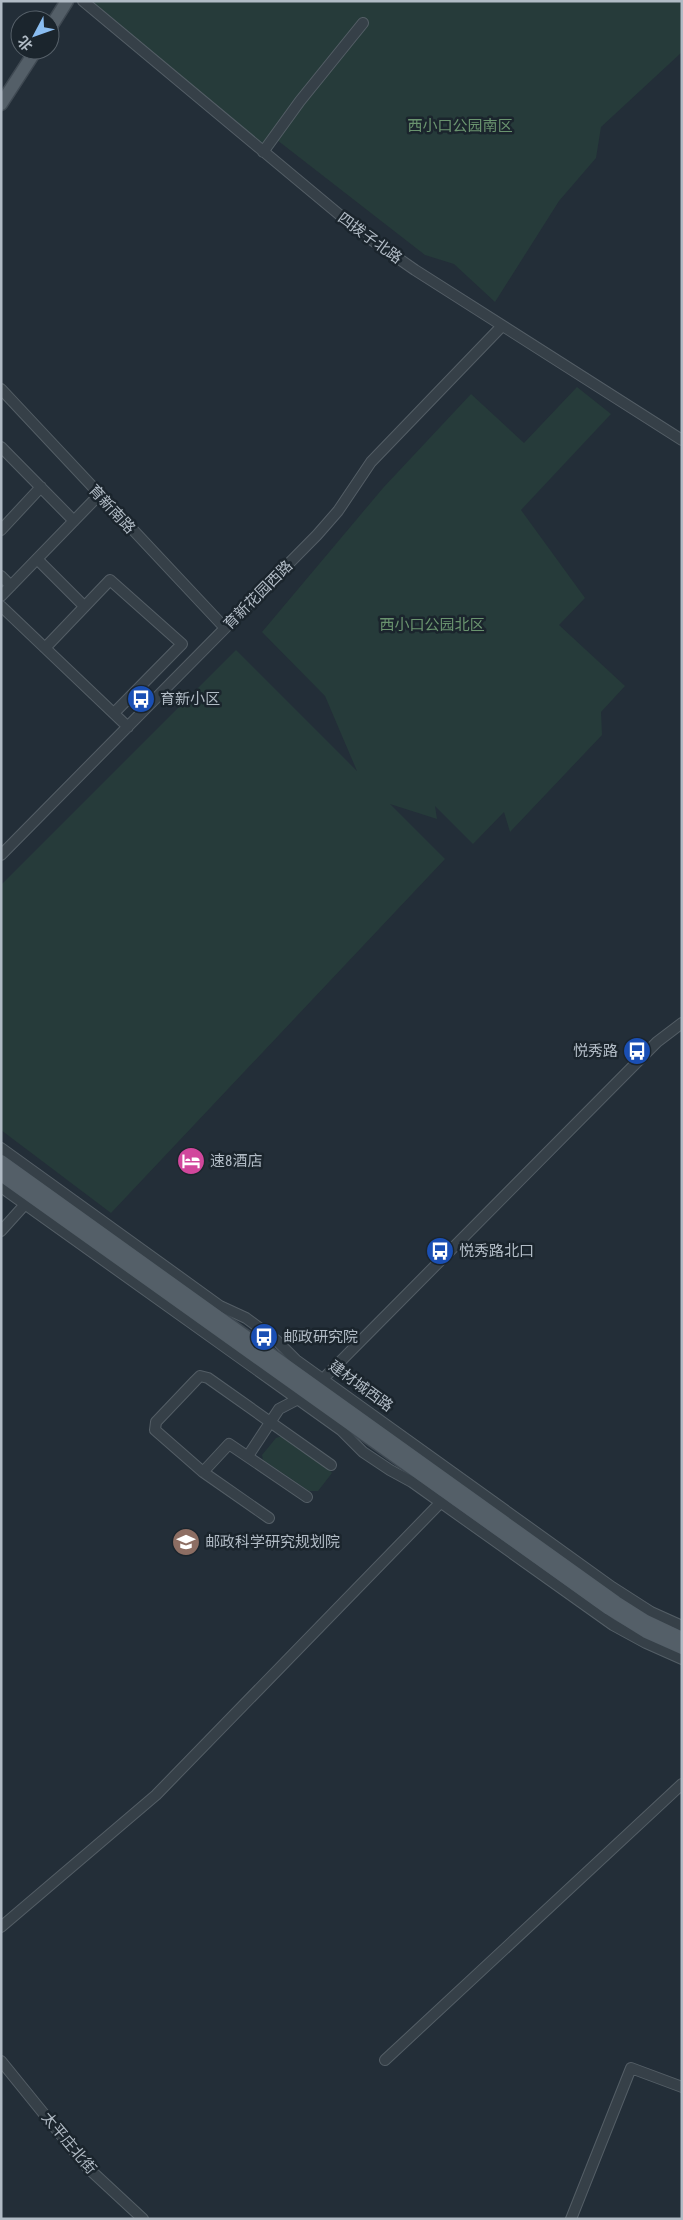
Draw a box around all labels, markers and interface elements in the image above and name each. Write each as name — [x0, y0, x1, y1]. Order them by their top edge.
north arrow — [10, 10, 60, 60]
text: 北 — [15, 33, 36, 54]
park label: 西小口公园南区 — [407, 117, 513, 135]
street label: 四拨子北路 — [334, 209, 406, 267]
street label: 育新南路 — [85, 481, 139, 537]
street label: 育新花园西路 — [220, 557, 296, 633]
park label: 西小口公园北区 — [379, 616, 485, 634]
bus stop icon: 育新小区 — [126, 684, 156, 714]
place label: 育新小区 — [160, 690, 220, 708]
bus stop icon: 悦秀路 — [622, 1036, 652, 1066]
place label: 悦秀路 — [573, 1042, 618, 1060]
hotel icon: 速8酒店 — [176, 1146, 206, 1176]
place label: 速8酒店 — [210, 1152, 262, 1170]
bus stop icon: 悦秀路北口 — [425, 1236, 455, 1266]
place label: 悦秀路北口 — [459, 1242, 534, 1260]
bus stop icon: 邮政研究院 — [249, 1322, 279, 1352]
place label: 邮政研究院 — [283, 1328, 358, 1346]
street label: 建材城西路 — [325, 1357, 397, 1415]
school or university icon: 邮政科学研究规划院 — [171, 1527, 201, 1557]
place label: 邮政科学研究规划院 — [205, 1533, 340, 1551]
street label: 太平庄北街 — [38, 2108, 100, 2178]

